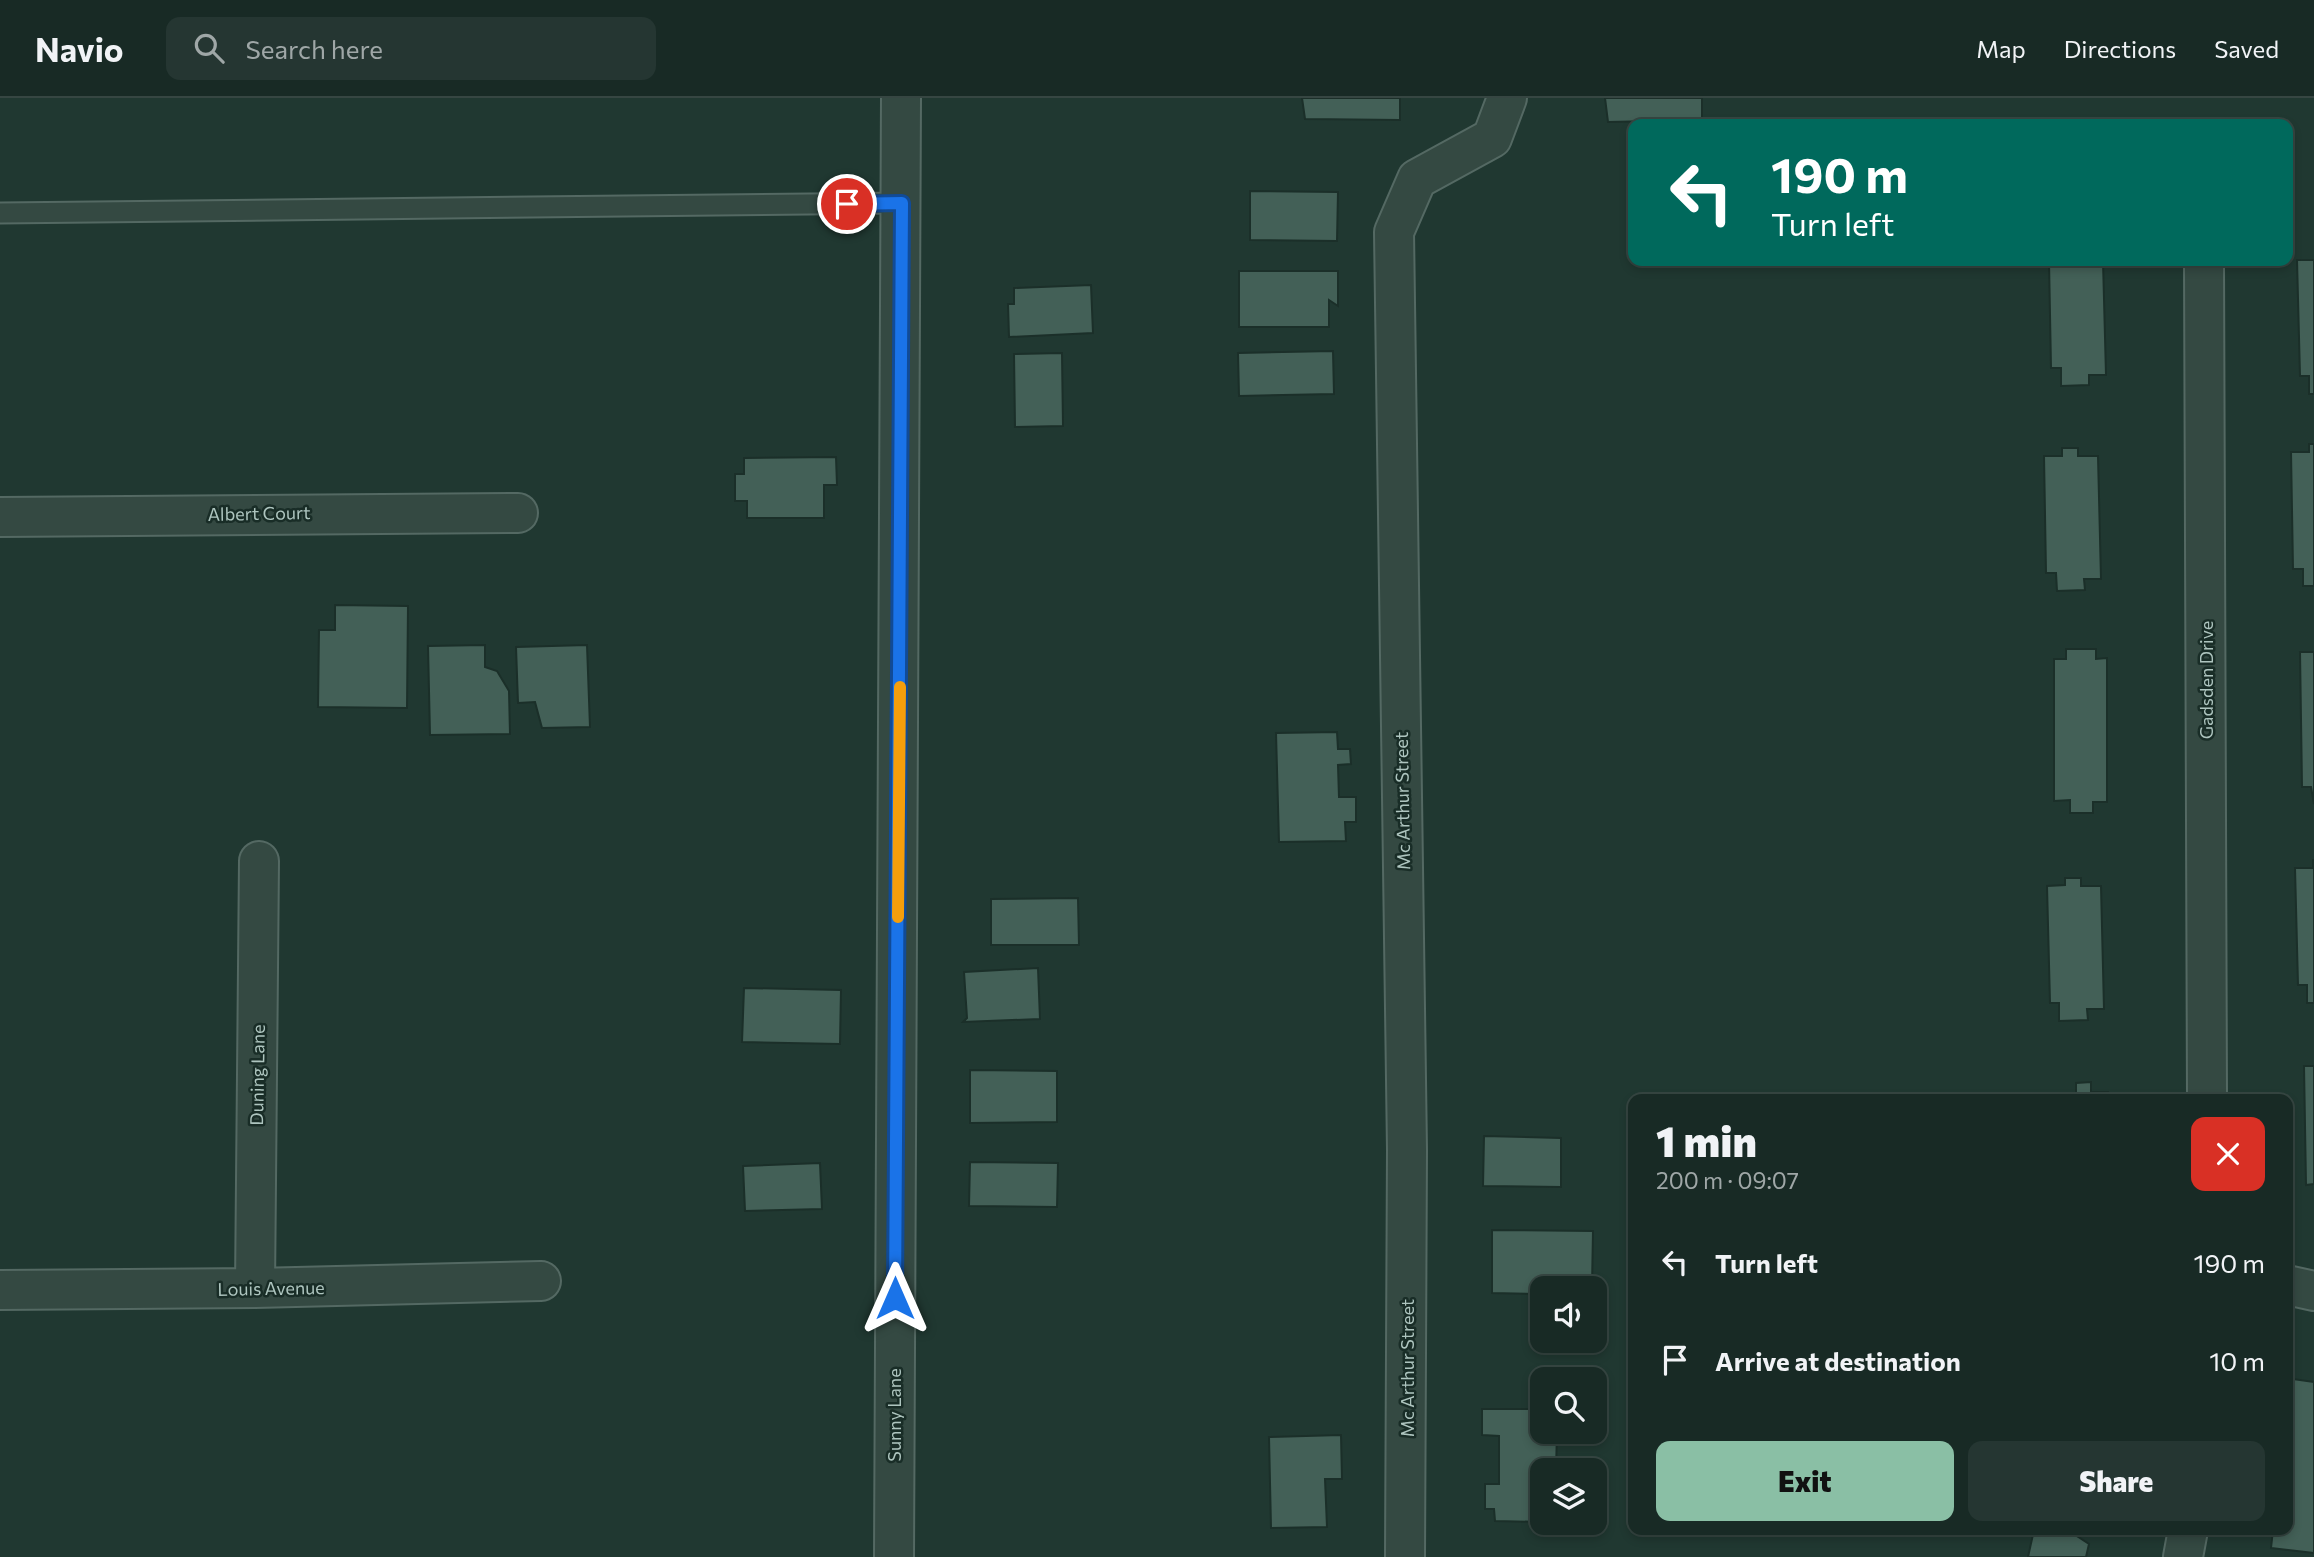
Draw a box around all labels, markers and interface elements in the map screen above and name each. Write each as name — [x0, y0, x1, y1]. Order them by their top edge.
search box — [166, 17, 656, 80]
text: Navio — [35, 28, 124, 69]
icon: search — [190, 29, 228, 67]
text: Search here — [246, 33, 383, 64]
text: Map — [1976, 34, 2026, 63]
text: Directions — [2064, 34, 2176, 63]
text: Saved — [2214, 34, 2279, 63]
text: 190 m — [1771, 143, 1908, 203]
icon: left — [1656, 147, 1747, 238]
pin — [817, 174, 877, 234]
icon: arrive — [828, 185, 866, 223]
text: Turn left — [1771, 203, 1895, 243]
street label: Albert Court — [207, 501, 311, 525]
street label: Gadsden Drive — [2195, 621, 2217, 739]
street label: Mc Arthur Street — [1390, 732, 1414, 870]
street label: Duning Lane — [245, 1024, 269, 1126]
text: 1 min — [1656, 1114, 1757, 1166]
button: close — [2191, 1117, 2265, 1191]
text: 200 m · 09:07 — [1656, 1166, 1799, 1194]
icon: left — [1656, 1243, 1694, 1281]
text: Turn left — [1715, 1247, 1818, 1278]
text: 190 m — [2193, 1247, 2265, 1278]
position arrow — [858, 1261, 932, 1335]
street label: Louis Avenue — [217, 1276, 325, 1300]
map controls — [1530, 1276, 1607, 1535]
button: sound — [1530, 1276, 1607, 1353]
street label: Mc Arthur Street — [1396, 1299, 1418, 1437]
icon: arrive — [1656, 1341, 1694, 1379]
text: Arrive at destination — [1715, 1345, 1961, 1376]
text: 10 m — [2209, 1345, 2265, 1376]
button: search — [1530, 1367, 1607, 1444]
street label: Sunny Lane — [883, 1368, 905, 1462]
button: Exit — [1656, 1441, 1954, 1521]
button: Share — [1968, 1441, 2265, 1521]
button: layers — [1530, 1458, 1607, 1535]

